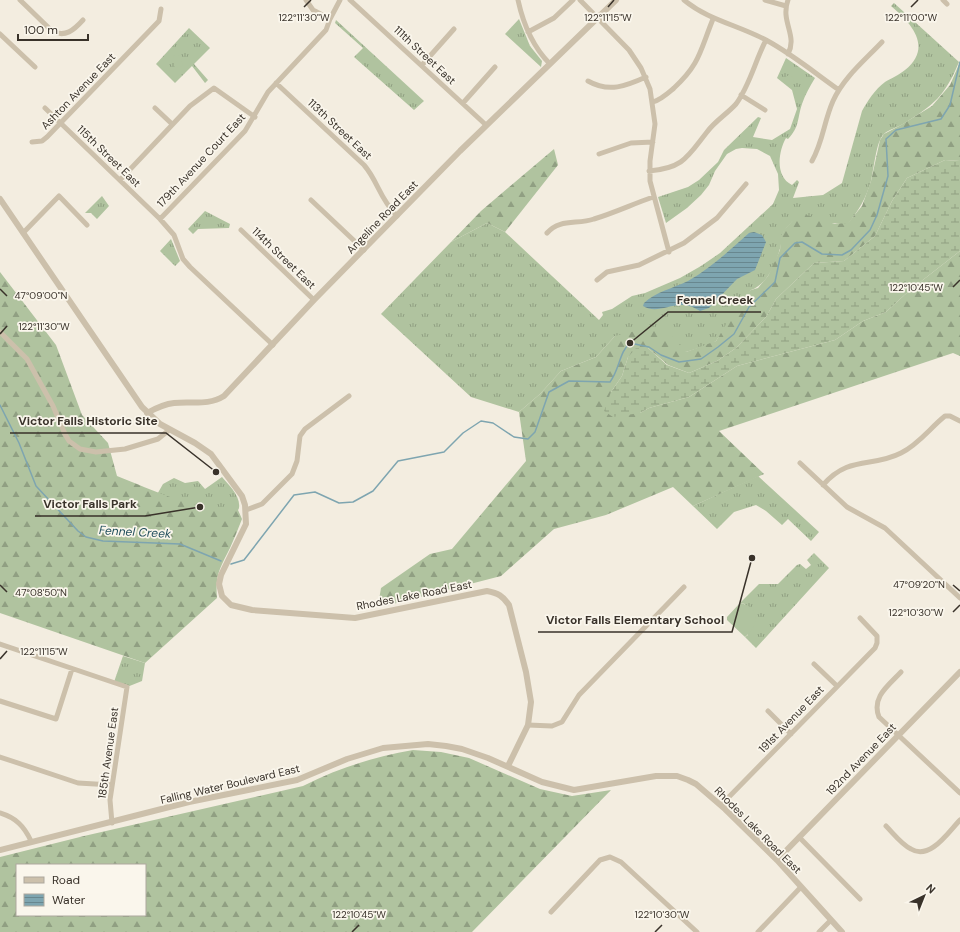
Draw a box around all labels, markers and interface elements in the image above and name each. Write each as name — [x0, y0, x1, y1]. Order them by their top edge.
text: 122°11'30"W — [278, 11, 330, 24]
text: 122°11'15"W — [584, 11, 632, 24]
text: 122°11'00"W — [885, 11, 937, 24]
scale bar — [18, 16, 88, 42]
text: 100 m — [24, 22, 58, 38]
street label: 111th Street East — [391, 23, 459, 87]
street label: Ashton Avenue East — [38, 50, 118, 132]
street label: 113th Street East — [305, 96, 375, 162]
street label: 179th Avenue Court East — [154, 110, 248, 210]
street label: 115th Street East — [74, 122, 144, 190]
street label: Angeline Road East — [343, 177, 421, 257]
street label: 114th Street East — [249, 224, 319, 292]
text: 122°10'45"W — [889, 281, 943, 294]
callout: Fennel Creek — [668, 288, 761, 312]
text: 47°09'00"N — [14, 289, 68, 302]
text: Fennel Creek — [677, 292, 753, 308]
text: 122°11'30"W — [18, 320, 70, 333]
callout: Victor Falls Historic Site — [10, 409, 166, 433]
text: Victor Falls Historic Site — [18, 413, 158, 429]
callout: Victor Falls Park — [35, 492, 145, 516]
text: Victor Falls Park — [43, 496, 137, 512]
water label: Fennel Creek — [98, 522, 172, 542]
street label: Rhodes Lake Road East — [355, 577, 473, 613]
text: 47°09'20"N — [893, 578, 945, 591]
text: 47°08'50"N — [15, 586, 67, 599]
text: 122°10'30"W — [889, 606, 944, 619]
callout: Victor Falls Elementary School — [538, 608, 732, 632]
text: Victor Falls Elementary School — [546, 612, 724, 628]
text: 122°11'15"W — [20, 645, 68, 658]
street label: 191st Avenue East — [755, 682, 827, 756]
street label: 185th Avenue East — [95, 706, 121, 800]
street label: 192nd Avenue East — [823, 720, 899, 798]
street label: Falling Water Boulevard East — [159, 761, 301, 807]
street label: Rhodes Lake Road East — [712, 784, 804, 876]
legend — [16, 864, 146, 916]
text: Road — [52, 872, 80, 888]
north arrow — [904, 876, 944, 916]
text: N — [923, 881, 939, 897]
text: Water — [52, 892, 86, 908]
text: 122°10'45"W — [332, 908, 386, 921]
text: 122°10'30"W — [635, 908, 690, 921]

